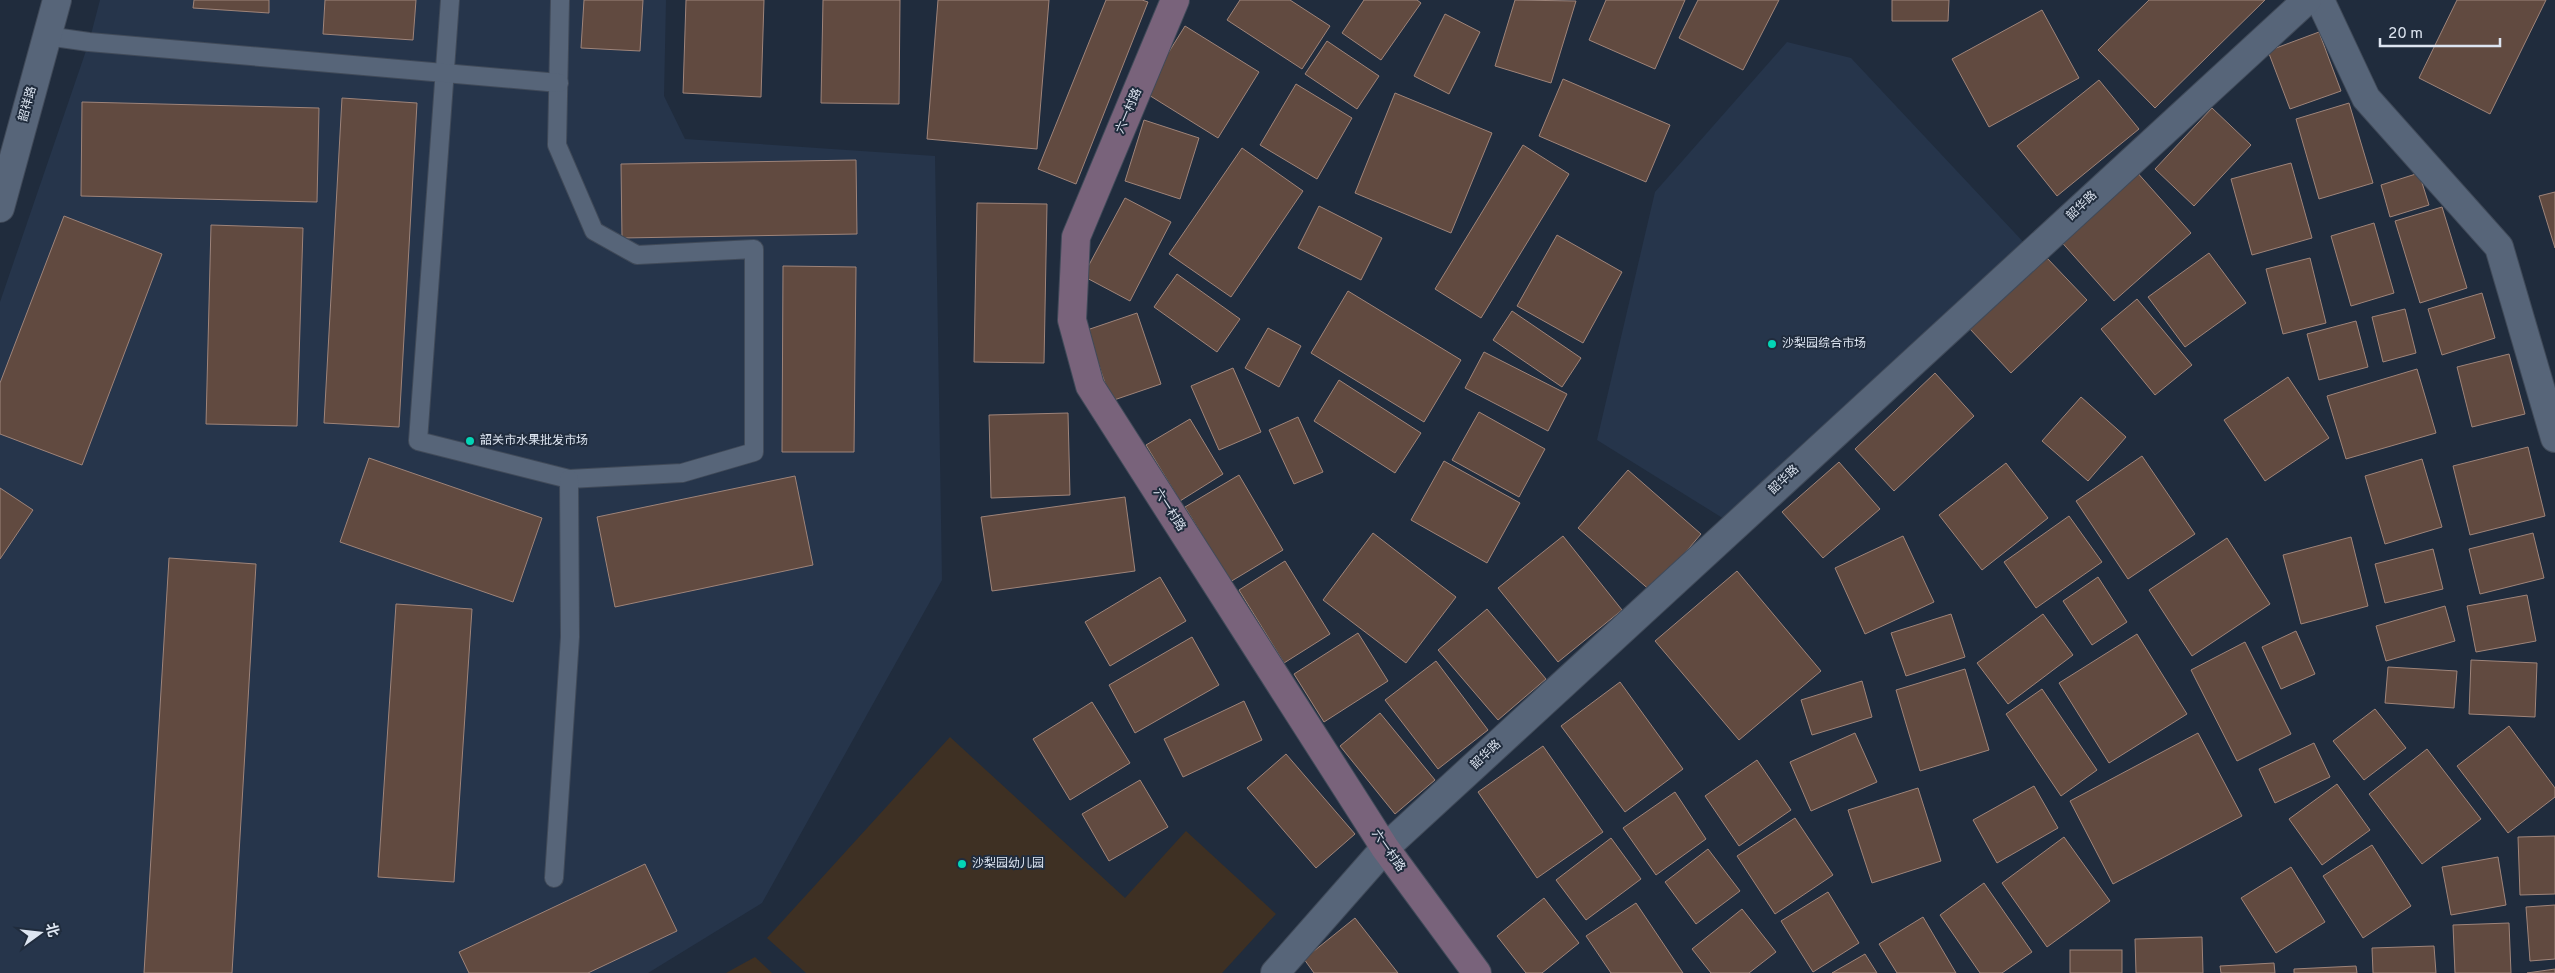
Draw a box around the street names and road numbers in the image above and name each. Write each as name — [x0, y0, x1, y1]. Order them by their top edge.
street label: 韶祥路 — [16, 85, 40, 123]
street label: 六一村路 — [1112, 86, 1146, 136]
street label: 韶华路 — [2063, 188, 2101, 224]
street label: 韶华路 — [1765, 462, 1803, 498]
street label: 六一村路 — [1149, 486, 1189, 534]
street label: 韶华路 — [1467, 737, 1505, 773]
street label: 六一村路 — [1368, 827, 1408, 875]

